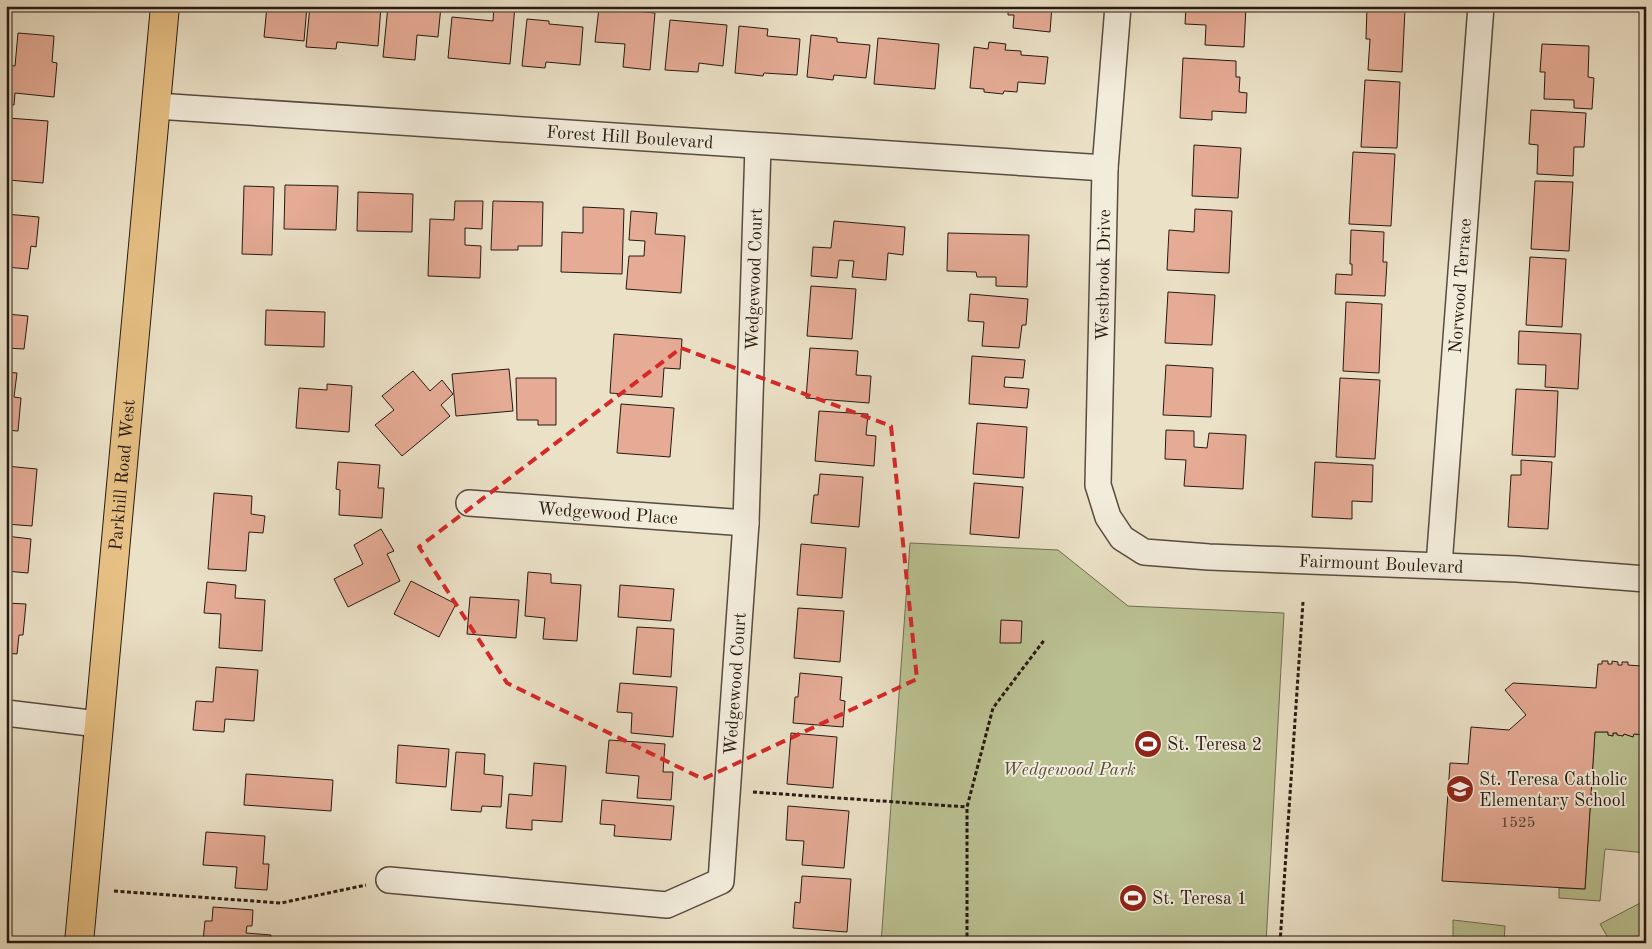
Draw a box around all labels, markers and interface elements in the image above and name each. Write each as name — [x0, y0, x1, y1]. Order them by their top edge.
street label: Forest Hill Boulevard — [546, 124, 714, 152]
street label: Wedgewood Court — [744, 208, 766, 351]
street label: Westbrook Drive — [1094, 209, 1114, 341]
street label: Norwood Terrace — [1447, 218, 1475, 354]
street label: Parkhill Road West — [107, 399, 139, 551]
street label: Wedgewood Place — [537, 500, 678, 528]
street label: Fairmount Boulevard — [1298, 553, 1464, 577]
street label: Wedgewood Court — [722, 612, 750, 756]
sports icon: St. Teresa 2 — [1133, 729, 1163, 759]
place label: St. Teresa 2 — [1167, 736, 1262, 754]
park label: Wedgewood Park — [1002, 761, 1136, 779]
place label: St. Teresa Catholic Elementary School — [1479, 771, 1628, 810]
school or university icon: St. Teresa Catholic Elementary School — [1445, 774, 1475, 804]
house number: 1525 — [1501, 816, 1535, 831]
sports icon: St. Teresa 1 — [1118, 883, 1148, 913]
place label: St. Teresa 1 — [1152, 890, 1247, 908]

